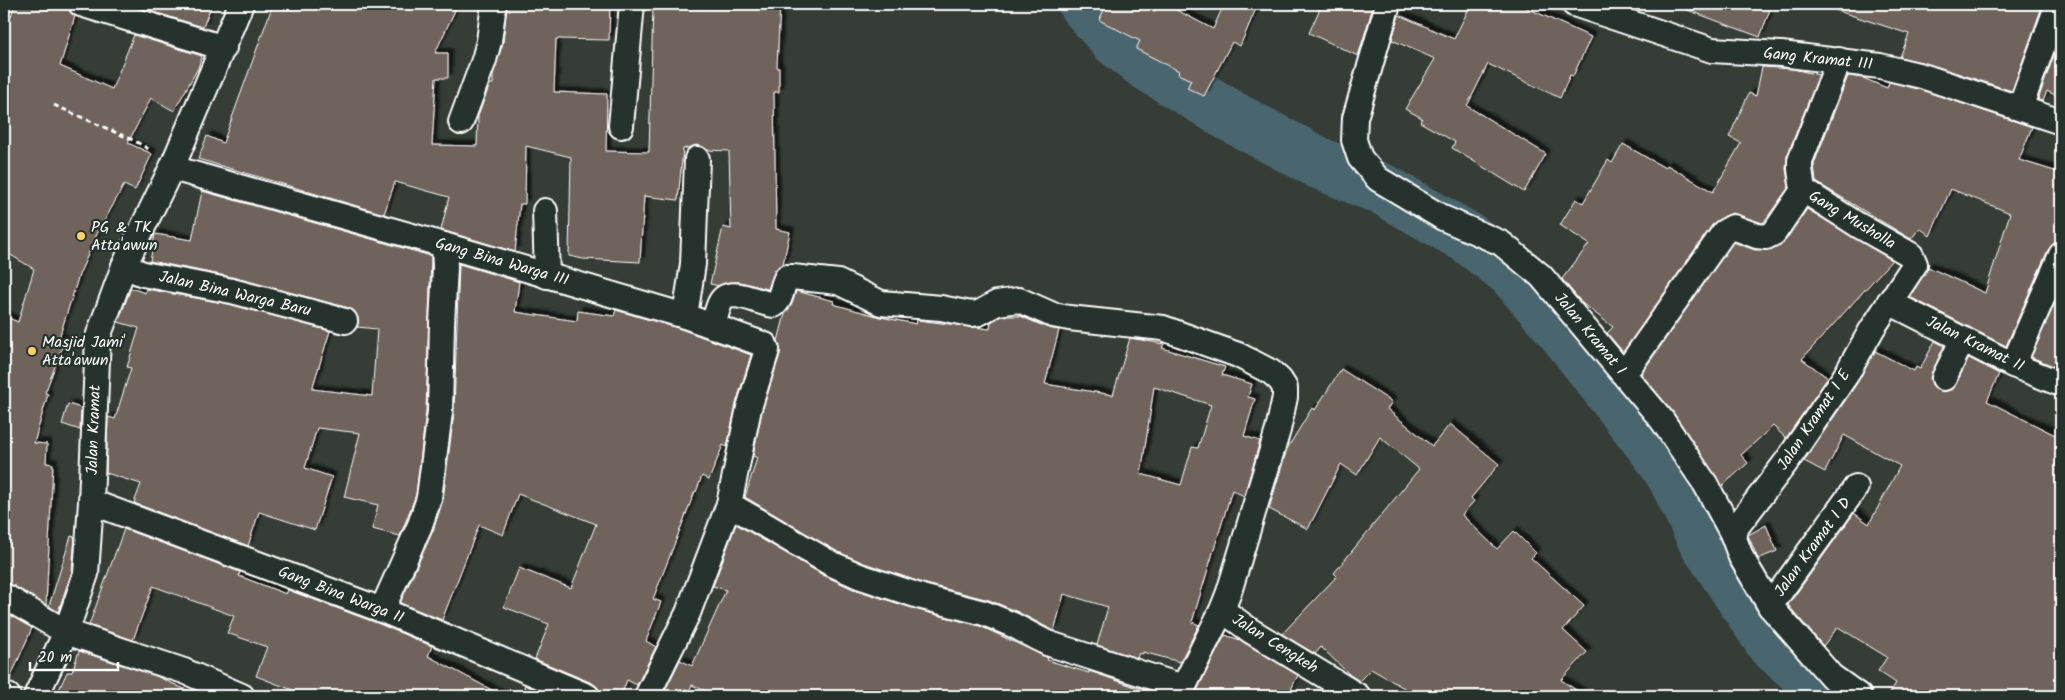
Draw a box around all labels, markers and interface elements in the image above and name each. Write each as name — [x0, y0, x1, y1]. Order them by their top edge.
street label: Gang Kramat III — [1762, 41, 1874, 77]
street label: Gang Musholla — [1804, 184, 1900, 256]
place label: PG & TK Atta'awun — [91, 215, 157, 258]
marker: PG & TK Atta'awun — [75, 230, 87, 242]
street label: Gang Bina Warga III — [432, 231, 572, 293]
street label: Jalan Bina Warga Baru — [157, 264, 314, 324]
street label: Jalan Kramat I — [1548, 287, 1632, 381]
street label: Jalan Kramat II — [1922, 309, 2028, 379]
place label: Masjid Jami' Atta'awun — [42, 330, 126, 373]
marker: Masjid Jami' Atta'awun — [26, 345, 38, 357]
street label: Jalan Kramat I E — [1771, 364, 1857, 476]
street label: Jalan Kramat — [80, 384, 108, 475]
street label: Jalan Kramat I D — [1768, 492, 1858, 602]
street label: Gang Bina Warga II — [274, 559, 408, 631]
street label: Jalan Cengkeh — [1227, 608, 1323, 680]
scale bar — [30, 640, 118, 672]
text: 20 m — [38, 646, 72, 670]

